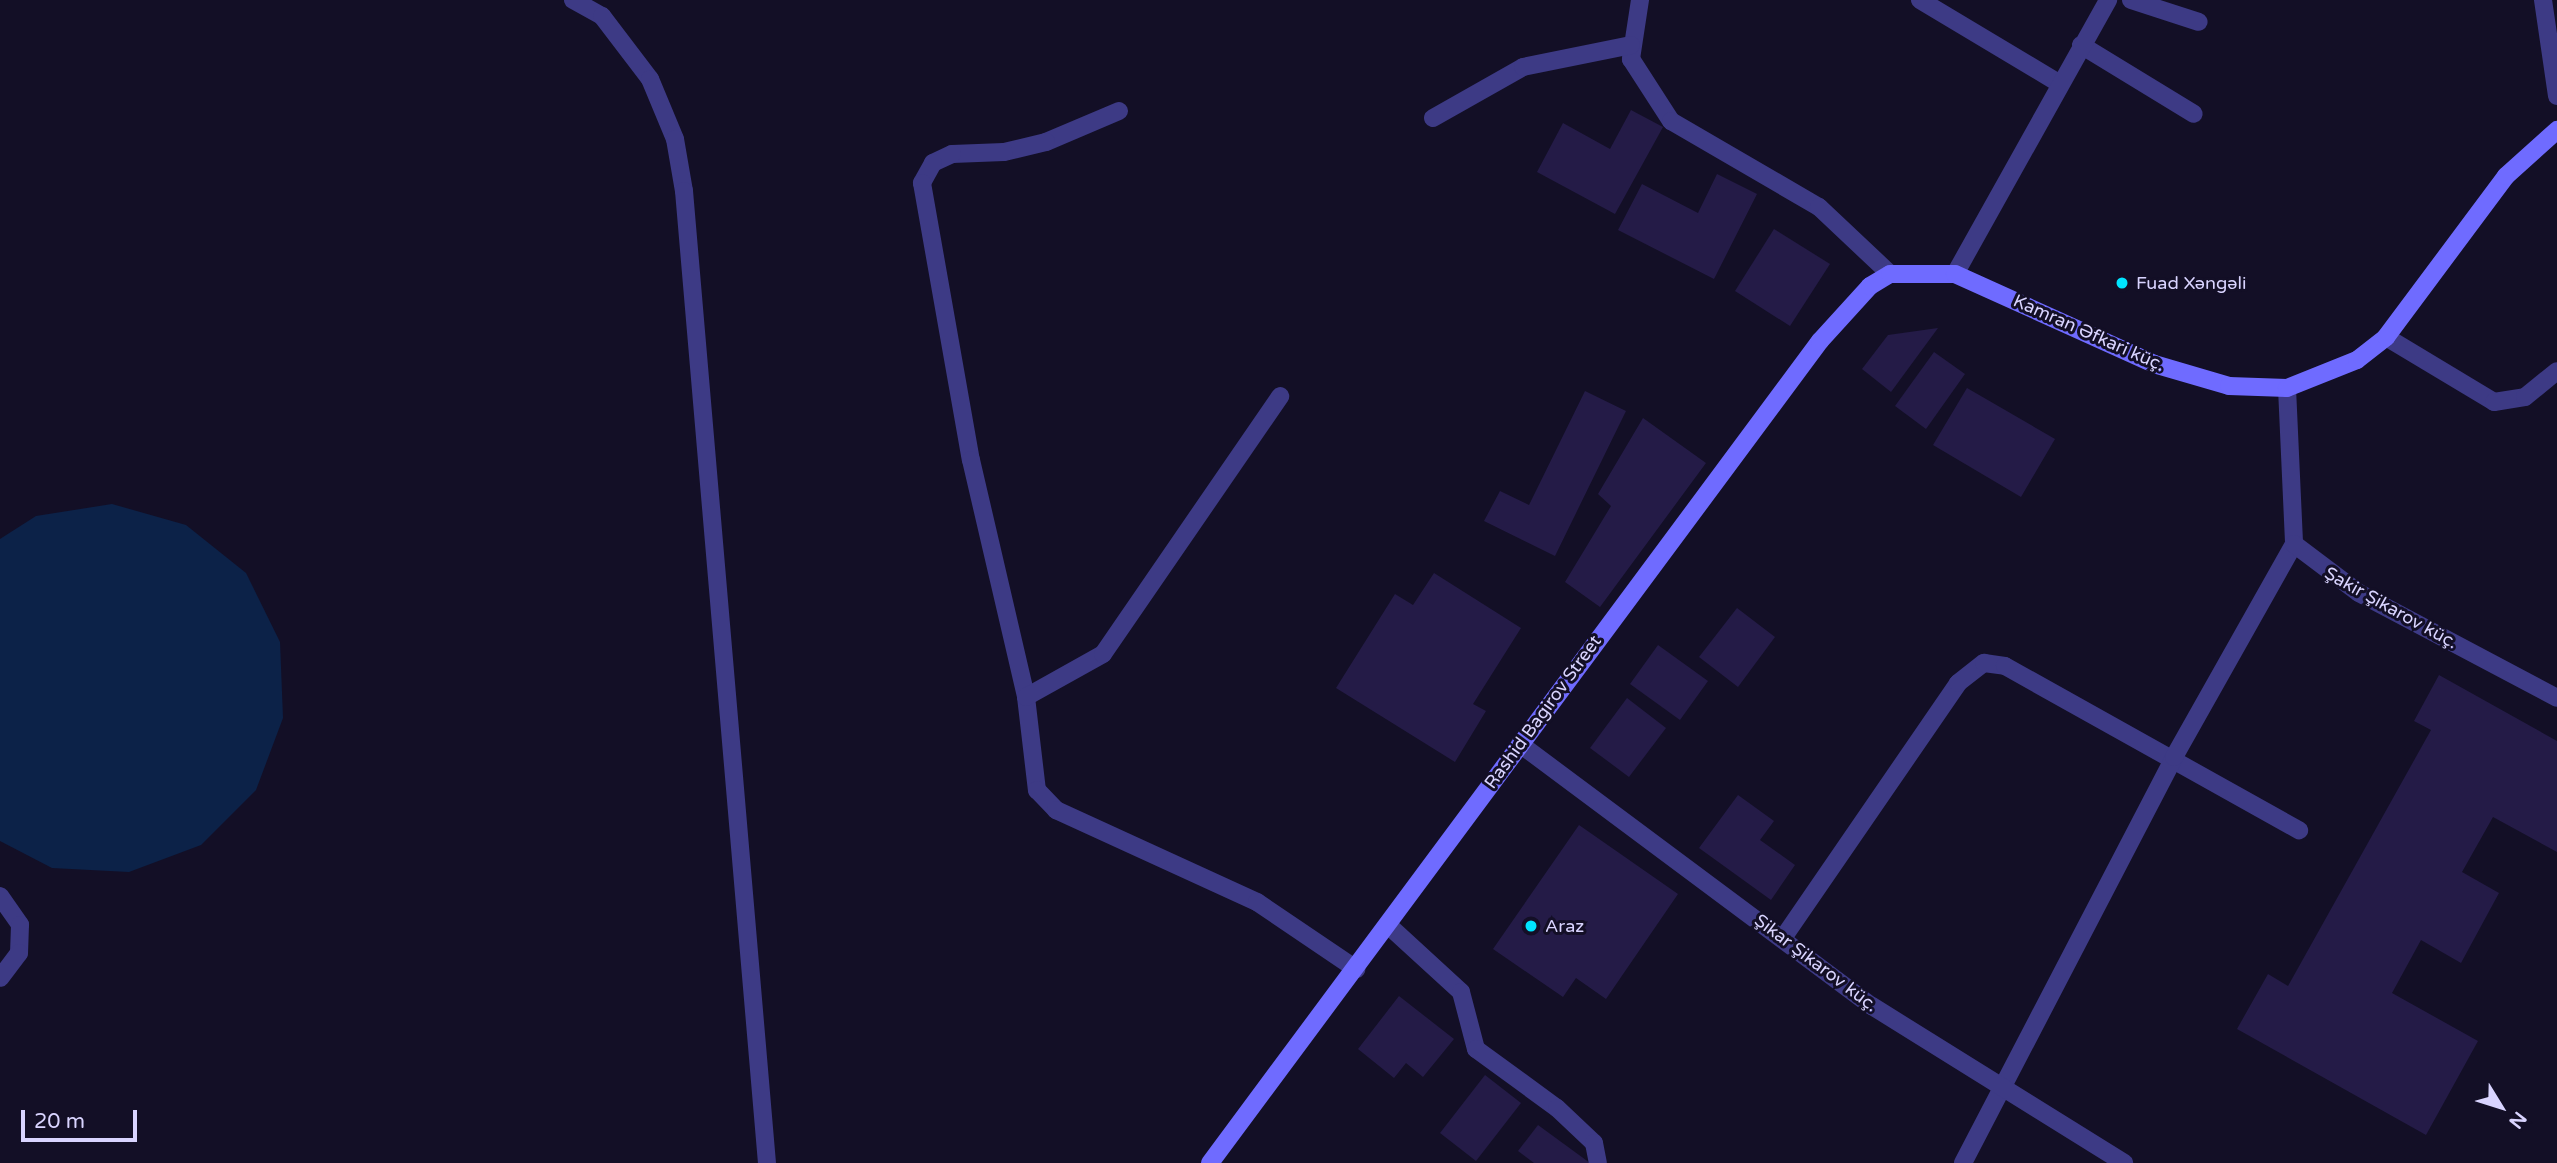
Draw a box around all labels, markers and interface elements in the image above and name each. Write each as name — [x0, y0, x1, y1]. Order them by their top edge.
place label: Fuad Xəngəli — [2136, 272, 2246, 294]
marker: Fuad Xəngəli — [2114, 275, 2130, 291]
street label: Kamran Əfkari küç. — [2010, 290, 2168, 376]
street label: Şakir Şikarov küç. — [2321, 562, 2461, 654]
street label: Rashid Bagirov Street — [1480, 631, 1606, 793]
street label: Şikar Şikarov küç. — [1750, 910, 1882, 1016]
place label: Araz — [1545, 915, 1584, 937]
marker: Araz — [1523, 918, 1539, 934]
north arrow — [2466, 1072, 2536, 1142]
scale bar — [24, 1096, 140, 1140]
text: N — [2504, 1107, 2531, 1133]
text: 20 m — [34, 1109, 85, 1134]

